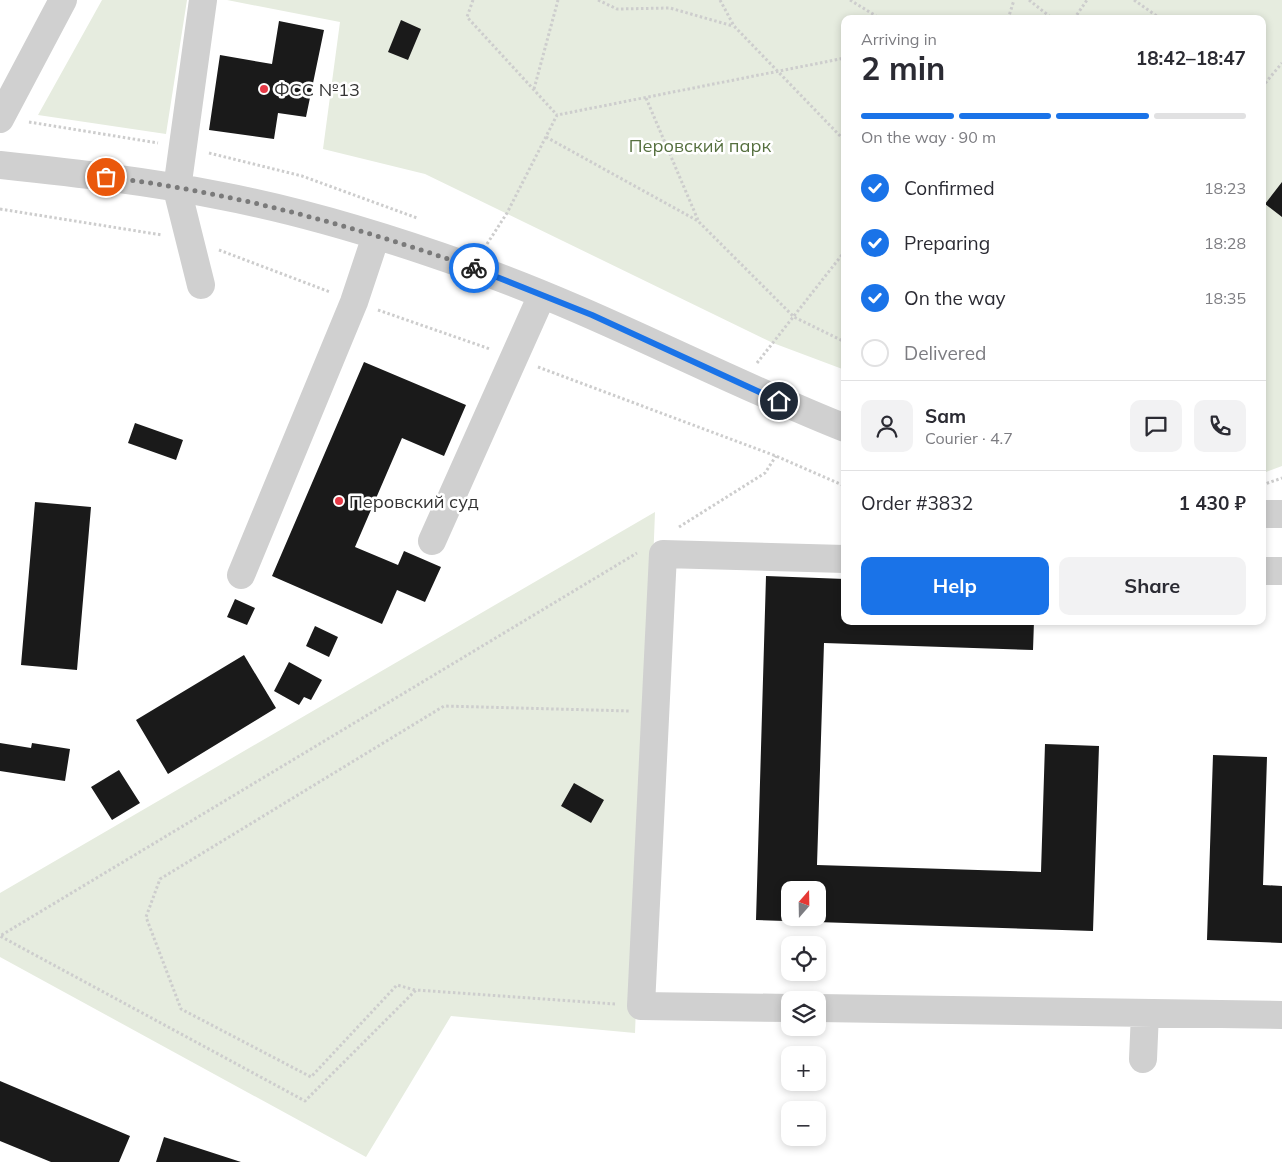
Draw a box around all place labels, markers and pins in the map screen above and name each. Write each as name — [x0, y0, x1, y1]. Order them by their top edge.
place label: ФСС №13 — [274, 78, 360, 101]
marker: ФСС №13 — [258, 83, 270, 95]
pin — [85, 156, 127, 198]
pin — [758, 380, 800, 422]
place label: Перовский суд — [349, 490, 479, 513]
marker: Перовский суд — [333, 495, 345, 507]

